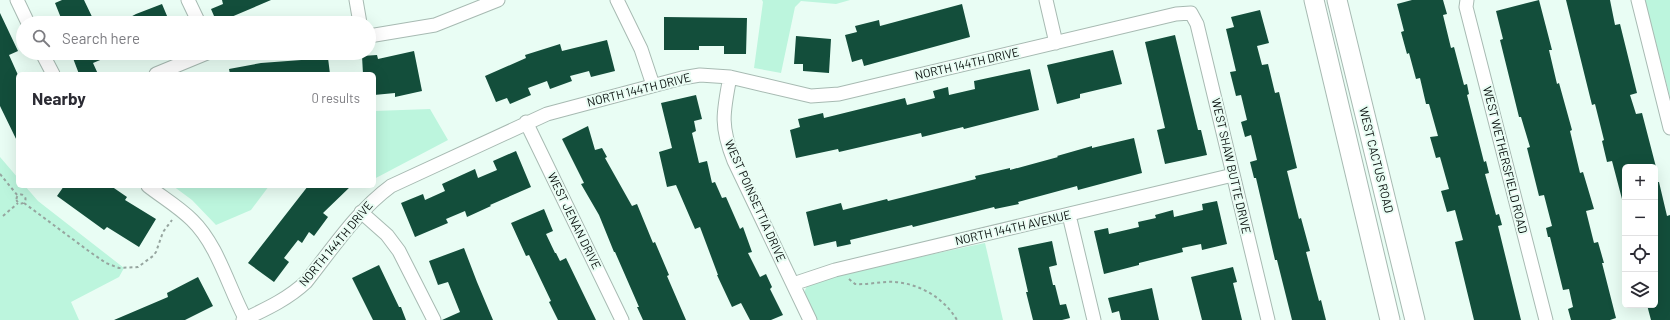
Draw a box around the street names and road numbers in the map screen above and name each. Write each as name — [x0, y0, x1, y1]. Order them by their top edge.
street label: NORTH 144TH DRIVE — [913, 44, 1020, 82]
street label: NORTH 144TH DRIVE — [585, 69, 692, 109]
street label: WEST WETHERSFIELD ROAD — [1481, 85, 1531, 235]
street label: WEST SHAW BUTTE DRIVE — [1210, 97, 1254, 235]
street label: WEST CACTUS ROAD — [1357, 105, 1397, 214]
street label: WEST POINSETTIA DRIVE — [723, 137, 789, 264]
street label: WEST JENAN DRIVE — [545, 170, 604, 271]
street label: NORTH 144TH DRIVE — [296, 198, 375, 289]
street label: NORTH 144TH AVENUE — [953, 207, 1072, 247]

